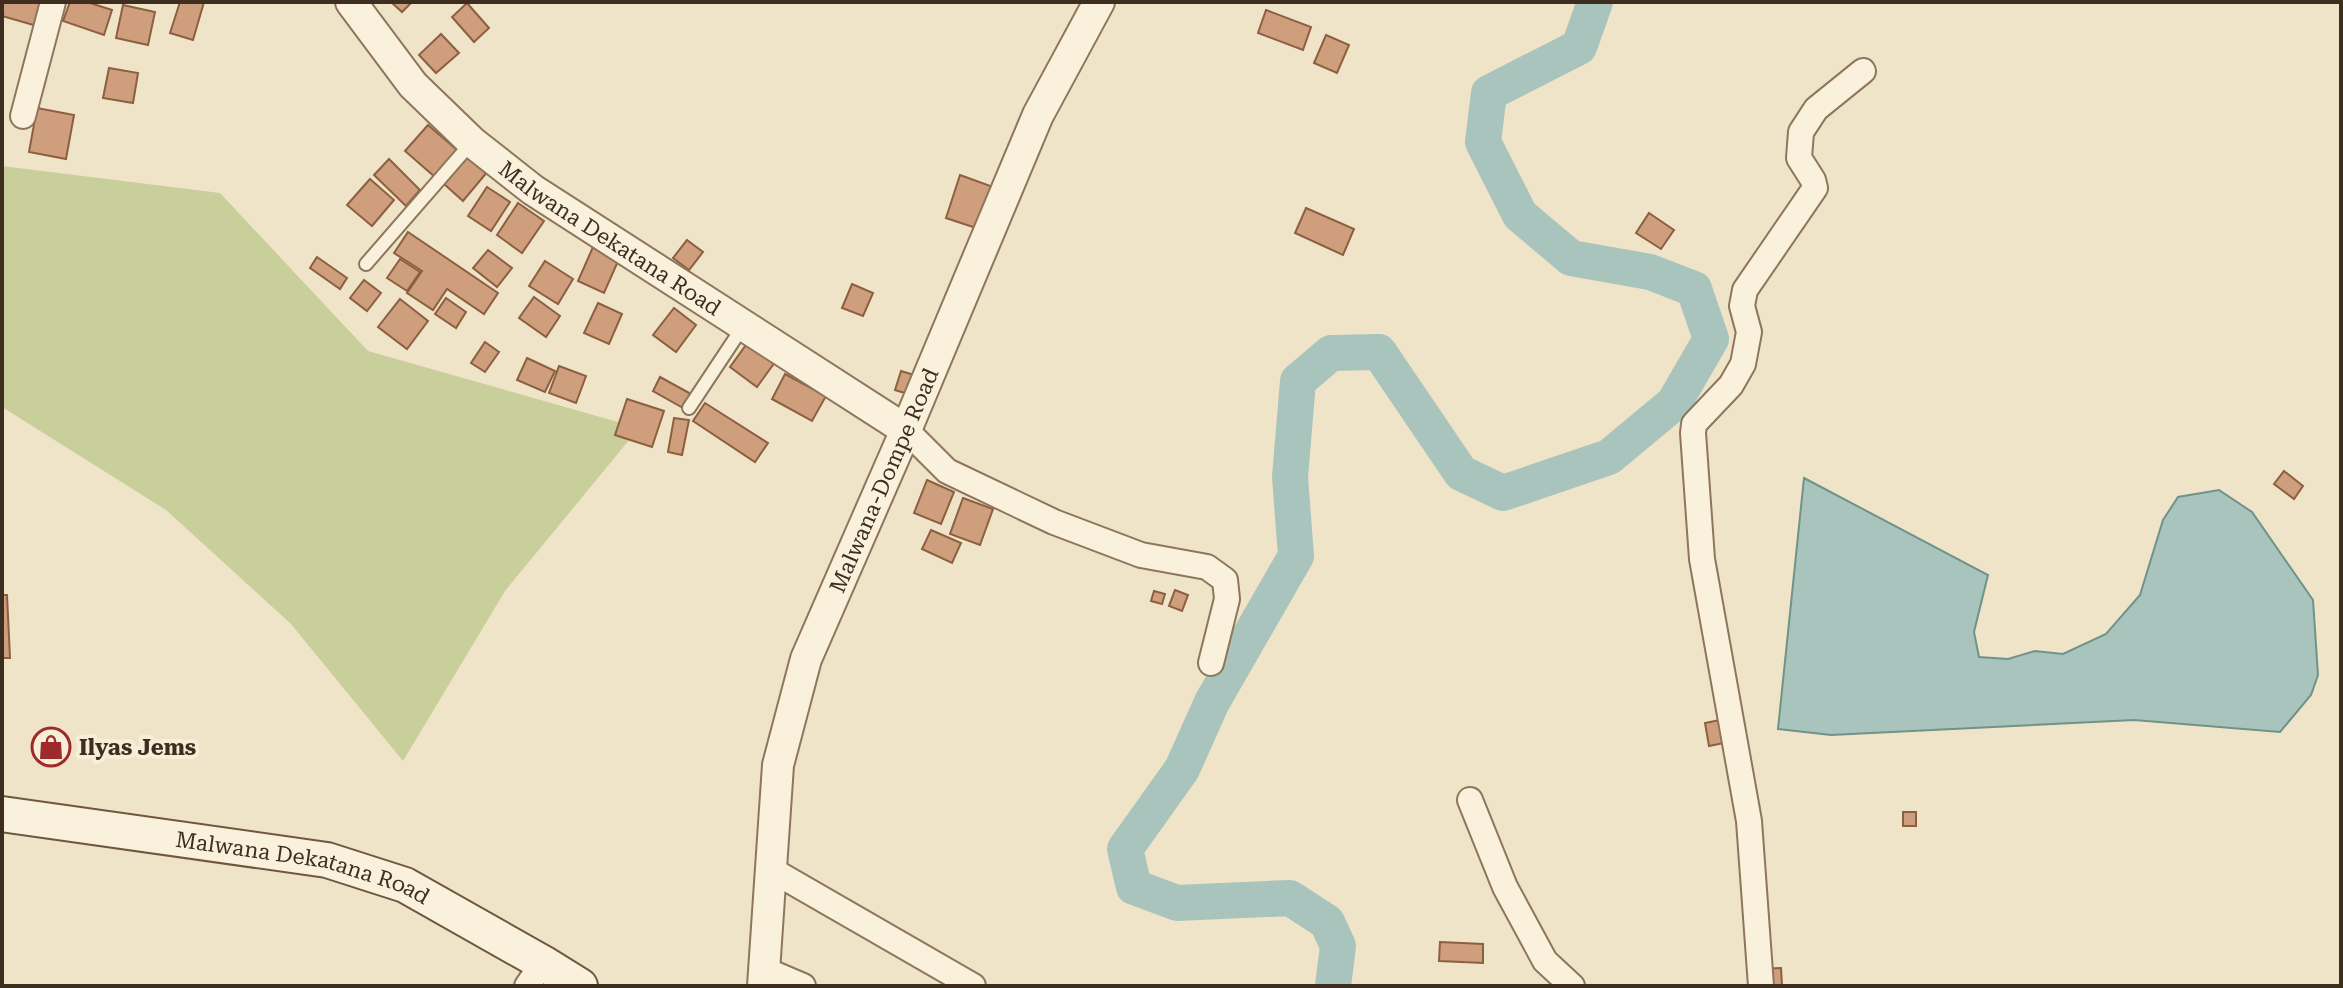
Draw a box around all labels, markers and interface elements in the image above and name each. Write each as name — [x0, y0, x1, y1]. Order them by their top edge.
street label: Malwana Dekatana Road — [494, 156, 726, 320]
street label: Malwana-Dompe Road — [824, 364, 943, 596]
shop icon: Ilyas Jems — [30, 726, 72, 768]
place label: Ilyas Jems — [79, 735, 196, 760]
street label: Malwana Dekatana Road — [174, 826, 434, 909]

